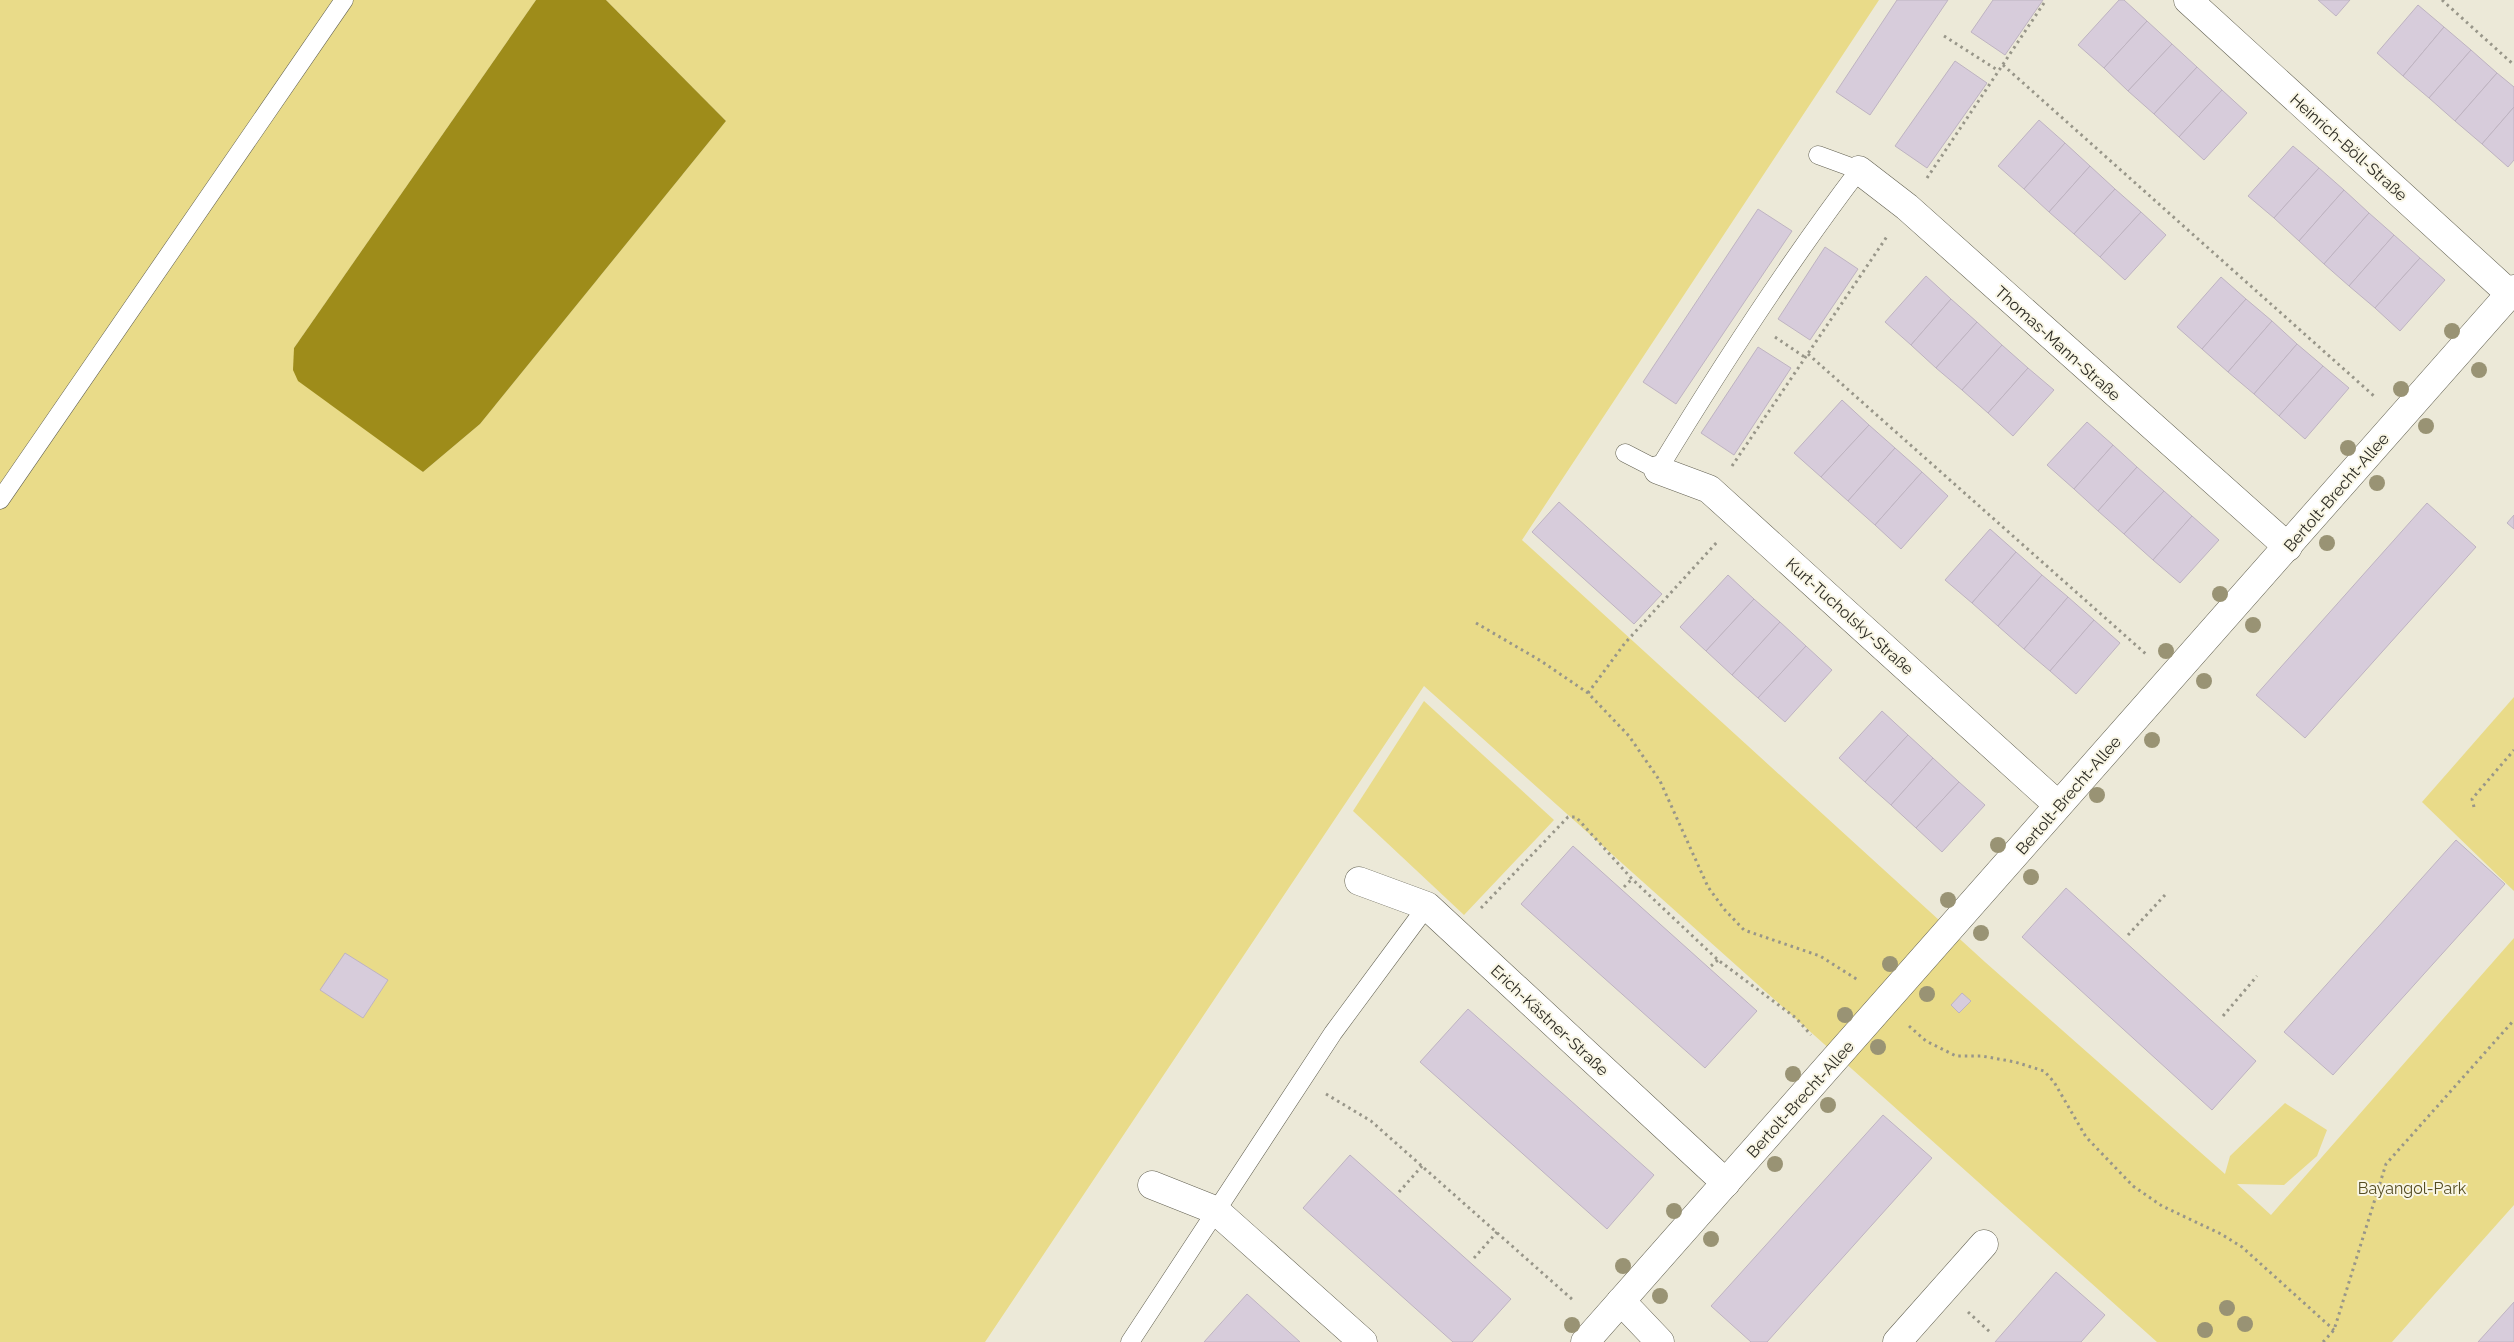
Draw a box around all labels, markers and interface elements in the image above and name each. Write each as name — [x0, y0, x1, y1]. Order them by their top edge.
street label: Heinrich-Böll-Straße — [2286, 90, 2411, 205]
street label: Thomas-Mann-Straße — [1991, 282, 2124, 405]
street label: Bertolt-Brecht-Allee — [2280, 429, 2393, 555]
street label: Kurt-Tucholsky-Straße — [1782, 554, 1917, 679]
street label: Bertolt-Brecht-Allee — [2012, 732, 2125, 858]
street label: Erich-Kästner-Straße — [1487, 961, 1612, 1080]
street label: Bertolt-Brecht-Allee — [1743, 1037, 1858, 1162]
park label: Bayangol-Park — [2358, 1179, 2467, 1198]

